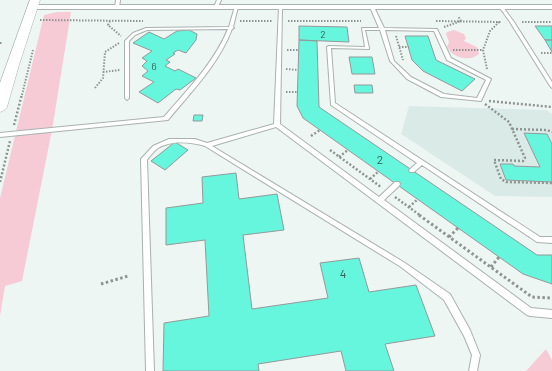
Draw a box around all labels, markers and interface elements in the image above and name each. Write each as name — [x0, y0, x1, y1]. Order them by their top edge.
house number: 2 — [320, 28, 326, 40]
house number: 6 — [151, 60, 157, 72]
house number: 2 — [377, 152, 383, 166]
house number: 4 — [340, 266, 346, 280]

